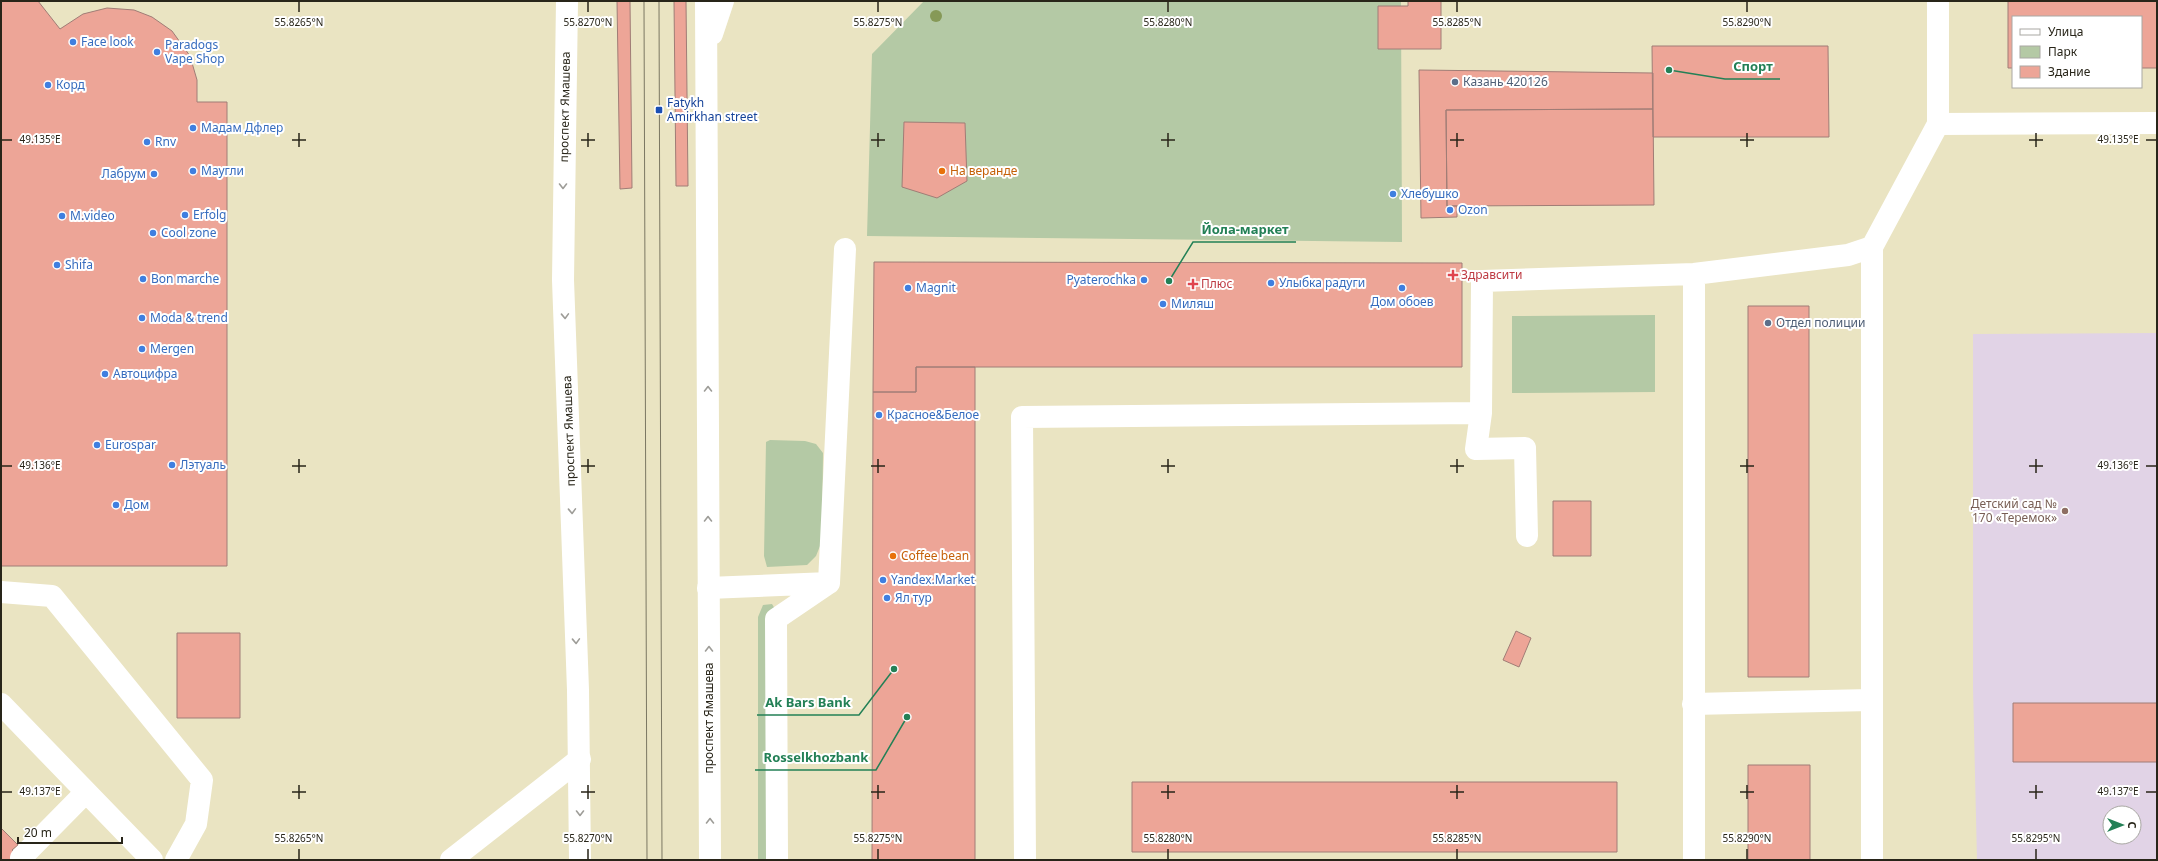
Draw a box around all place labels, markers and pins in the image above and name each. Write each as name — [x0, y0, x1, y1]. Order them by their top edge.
place label: Face look — [81, 33, 134, 50]
place label: Paradogs Vape Shop — [165, 36, 225, 67]
marker: Face look — [68, 37, 78, 47]
marker: Paradogs Vape Shop — [152, 47, 162, 57]
callout: Спорт — [1725, 54, 1780, 79]
place label: Казань 420126 — [1463, 73, 1548, 90]
place label: Корд — [56, 76, 86, 93]
marker: Казань 420126 — [1450, 77, 1460, 87]
marker: Корд — [43, 80, 53, 90]
place label: Fatykh Amirkhan street — [667, 94, 758, 125]
marker: Fatykh Amirkhan street — [654, 105, 664, 115]
place label: Мадам Дфлер — [201, 119, 283, 136]
marker: Мадам Дфлер — [188, 123, 198, 133]
place label: Rnv — [155, 133, 177, 150]
marker: Rnv — [142, 137, 152, 147]
place label: Маугли — [201, 162, 244, 179]
place label: На веранде — [950, 162, 1018, 179]
place label: Лабрум — [102, 165, 146, 182]
marker: Маугли — [188, 166, 198, 176]
marker: На веранде — [937, 166, 947, 176]
marker: Лабрум — [149, 169, 159, 179]
place label: Хлебушко — [1401, 185, 1459, 202]
marker: Хлебушко — [1388, 189, 1398, 199]
place label: Ozon — [1458, 201, 1488, 218]
marker: Ozon — [1445, 205, 1455, 215]
place label: Erfolg — [193, 206, 227, 223]
place label: M.video — [70, 207, 115, 224]
marker: Erfolg — [180, 210, 190, 220]
marker: M.video — [57, 211, 67, 221]
callout: Йола-маркет — [1193, 217, 1296, 242]
place label: Cool zone — [161, 224, 217, 241]
marker: Cool zone — [148, 228, 158, 238]
place label: Shifa — [65, 256, 93, 273]
marker: Shifa — [52, 260, 62, 270]
place label: Здравсити — [1461, 266, 1522, 283]
place label: Bon marche — [151, 270, 219, 287]
marker: Здравсити — [1448, 270, 1458, 280]
place label: Pyaterochka — [1066, 271, 1136, 288]
marker: Bon marche — [138, 274, 148, 284]
place label: Улыбка радуги — [1279, 274, 1365, 291]
marker: Pyaterochka — [1139, 275, 1149, 285]
place label: Плюс — [1201, 275, 1232, 292]
marker: Улыбка радуги — [1266, 278, 1276, 288]
place label: Magnit — [916, 279, 957, 296]
marker: Плюс — [1188, 279, 1198, 289]
marker: Magnit — [903, 283, 913, 293]
marker: Дом обоев — [1397, 283, 1407, 293]
place label: Дом обоев — [1370, 293, 1434, 310]
place label: Миляш — [1171, 295, 1214, 312]
marker: Миляш — [1158, 299, 1168, 309]
place label: Moda & trend — [150, 309, 228, 326]
marker: Moda & trend — [137, 313, 147, 323]
place label: Отдел полиции — [1776, 314, 1865, 331]
marker: Отдел полиции — [1763, 318, 1773, 328]
place label: Mergen — [150, 340, 194, 357]
marker: Mergen — [137, 344, 147, 354]
place label: Автоцифра — [113, 365, 178, 382]
marker: Автоцифра — [100, 369, 110, 379]
place label: Красное&Белое — [887, 406, 979, 423]
marker: Красное&Белое — [874, 410, 884, 420]
place label: Eurospar — [105, 436, 156, 453]
marker: Eurospar — [92, 440, 102, 450]
place label: Лэтуаль — [180, 456, 226, 473]
marker: Лэтуаль — [167, 460, 177, 470]
place label: Детский сад № 170 «Теремок» — [1971, 495, 2057, 526]
place label: Дом — [124, 496, 149, 513]
marker: Дом — [111, 500, 121, 510]
marker: Детский сад № 170 «Теремок» — [2060, 506, 2070, 516]
place label: Coffee bean — [901, 547, 969, 564]
marker: Coffee bean — [888, 551, 898, 561]
place label: Yandex.Market — [891, 571, 976, 588]
marker: Yandex.Market — [878, 575, 888, 585]
place label: Ял тур — [895, 589, 932, 606]
marker: Ял тур — [882, 593, 892, 603]
callout: Ak Bars Bank — [757, 690, 859, 715]
callout: Rosselkhozbank — [755, 745, 876, 770]

